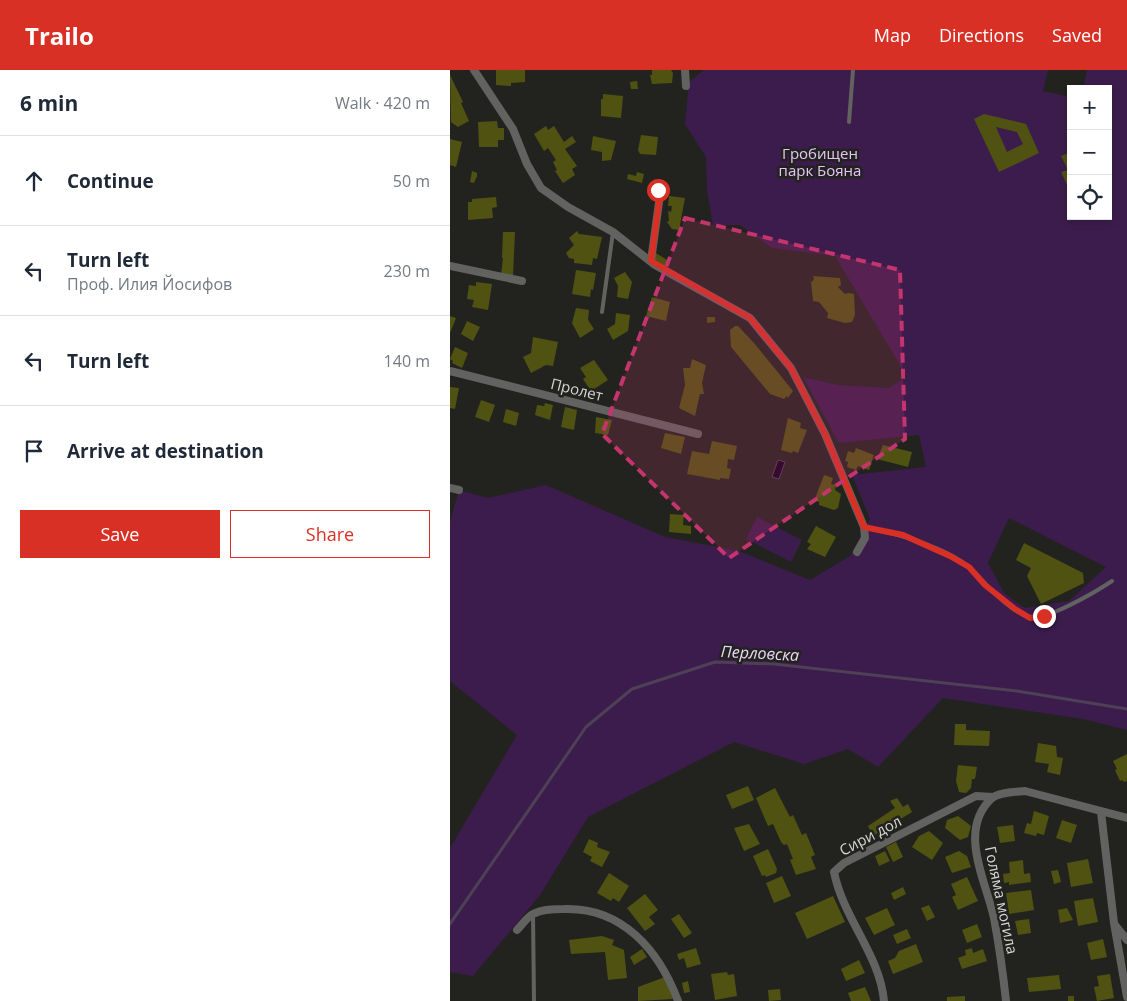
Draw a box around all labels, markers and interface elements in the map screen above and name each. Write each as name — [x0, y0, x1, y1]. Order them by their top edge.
text: Trailo — [25, 19, 94, 52]
text: Map — [874, 23, 911, 47]
text: Directions — [939, 23, 1024, 47]
text: Saved — [1052, 23, 1102, 47]
map controls — [1067, 85, 1112, 220]
button: + — [1067, 85, 1112, 130]
text: 6 min — [20, 89, 78, 117]
text: Walk · 420 m — [335, 92, 430, 114]
button: − — [1067, 130, 1112, 175]
park label: Гробищен парк Бояна — [779, 143, 861, 180]
icon: ahead — [20, 167, 48, 195]
text: Continue — [67, 168, 154, 194]
text: 50 m — [393, 170, 430, 192]
button: locate — [1067, 175, 1112, 220]
route start — [647, 179, 670, 202]
text: Turn left — [67, 247, 149, 273]
icon: left — [20, 257, 48, 285]
text: 230 m — [384, 260, 430, 282]
text: Проф. Илия Йосифов — [67, 273, 232, 295]
icon: left — [20, 347, 48, 375]
text: Turn left — [67, 348, 149, 374]
text: 140 m — [384, 350, 430, 372]
street label: Пролет — [549, 373, 605, 405]
icon: arrive — [20, 437, 48, 465]
text: Arrive at destination — [67, 438, 264, 464]
button: Save — [20, 510, 220, 558]
button: Share — [230, 510, 430, 558]
route end — [1033, 605, 1056, 628]
water label: Перловска — [720, 640, 800, 666]
street label: Сири дол — [835, 810, 905, 860]
street label: Голяма могила — [981, 844, 1023, 956]

